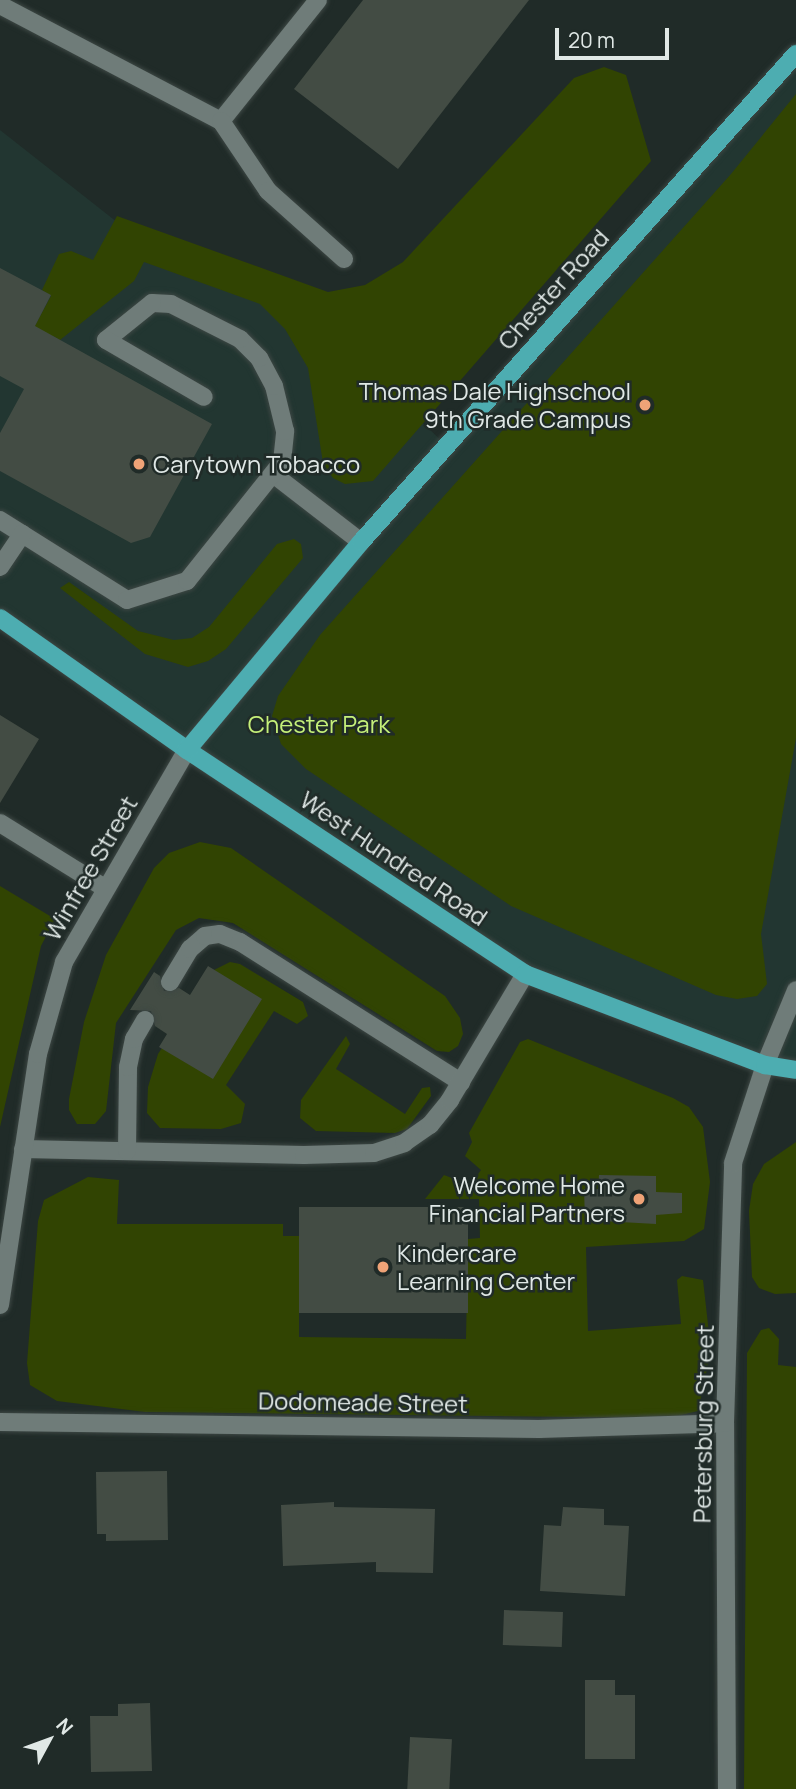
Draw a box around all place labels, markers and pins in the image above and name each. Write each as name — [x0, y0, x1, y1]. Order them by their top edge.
place label: Thomas Dale Highschool 9th Grade Campus — [359, 377, 631, 433]
marker: Thomas Dale Highschool 9th Grade Campus — [637, 397, 653, 413]
place label: Carytown Tobacco — [153, 450, 360, 478]
marker: Carytown Tobacco — [131, 456, 147, 472]
place label: Welcome Home Financial Partners — [429, 1171, 625, 1227]
marker: Welcome Home Financial Partners — [631, 1191, 647, 1207]
place label: Kindercare Learning Center — [397, 1239, 575, 1295]
marker: Kindercare Learning Center — [375, 1259, 391, 1275]

